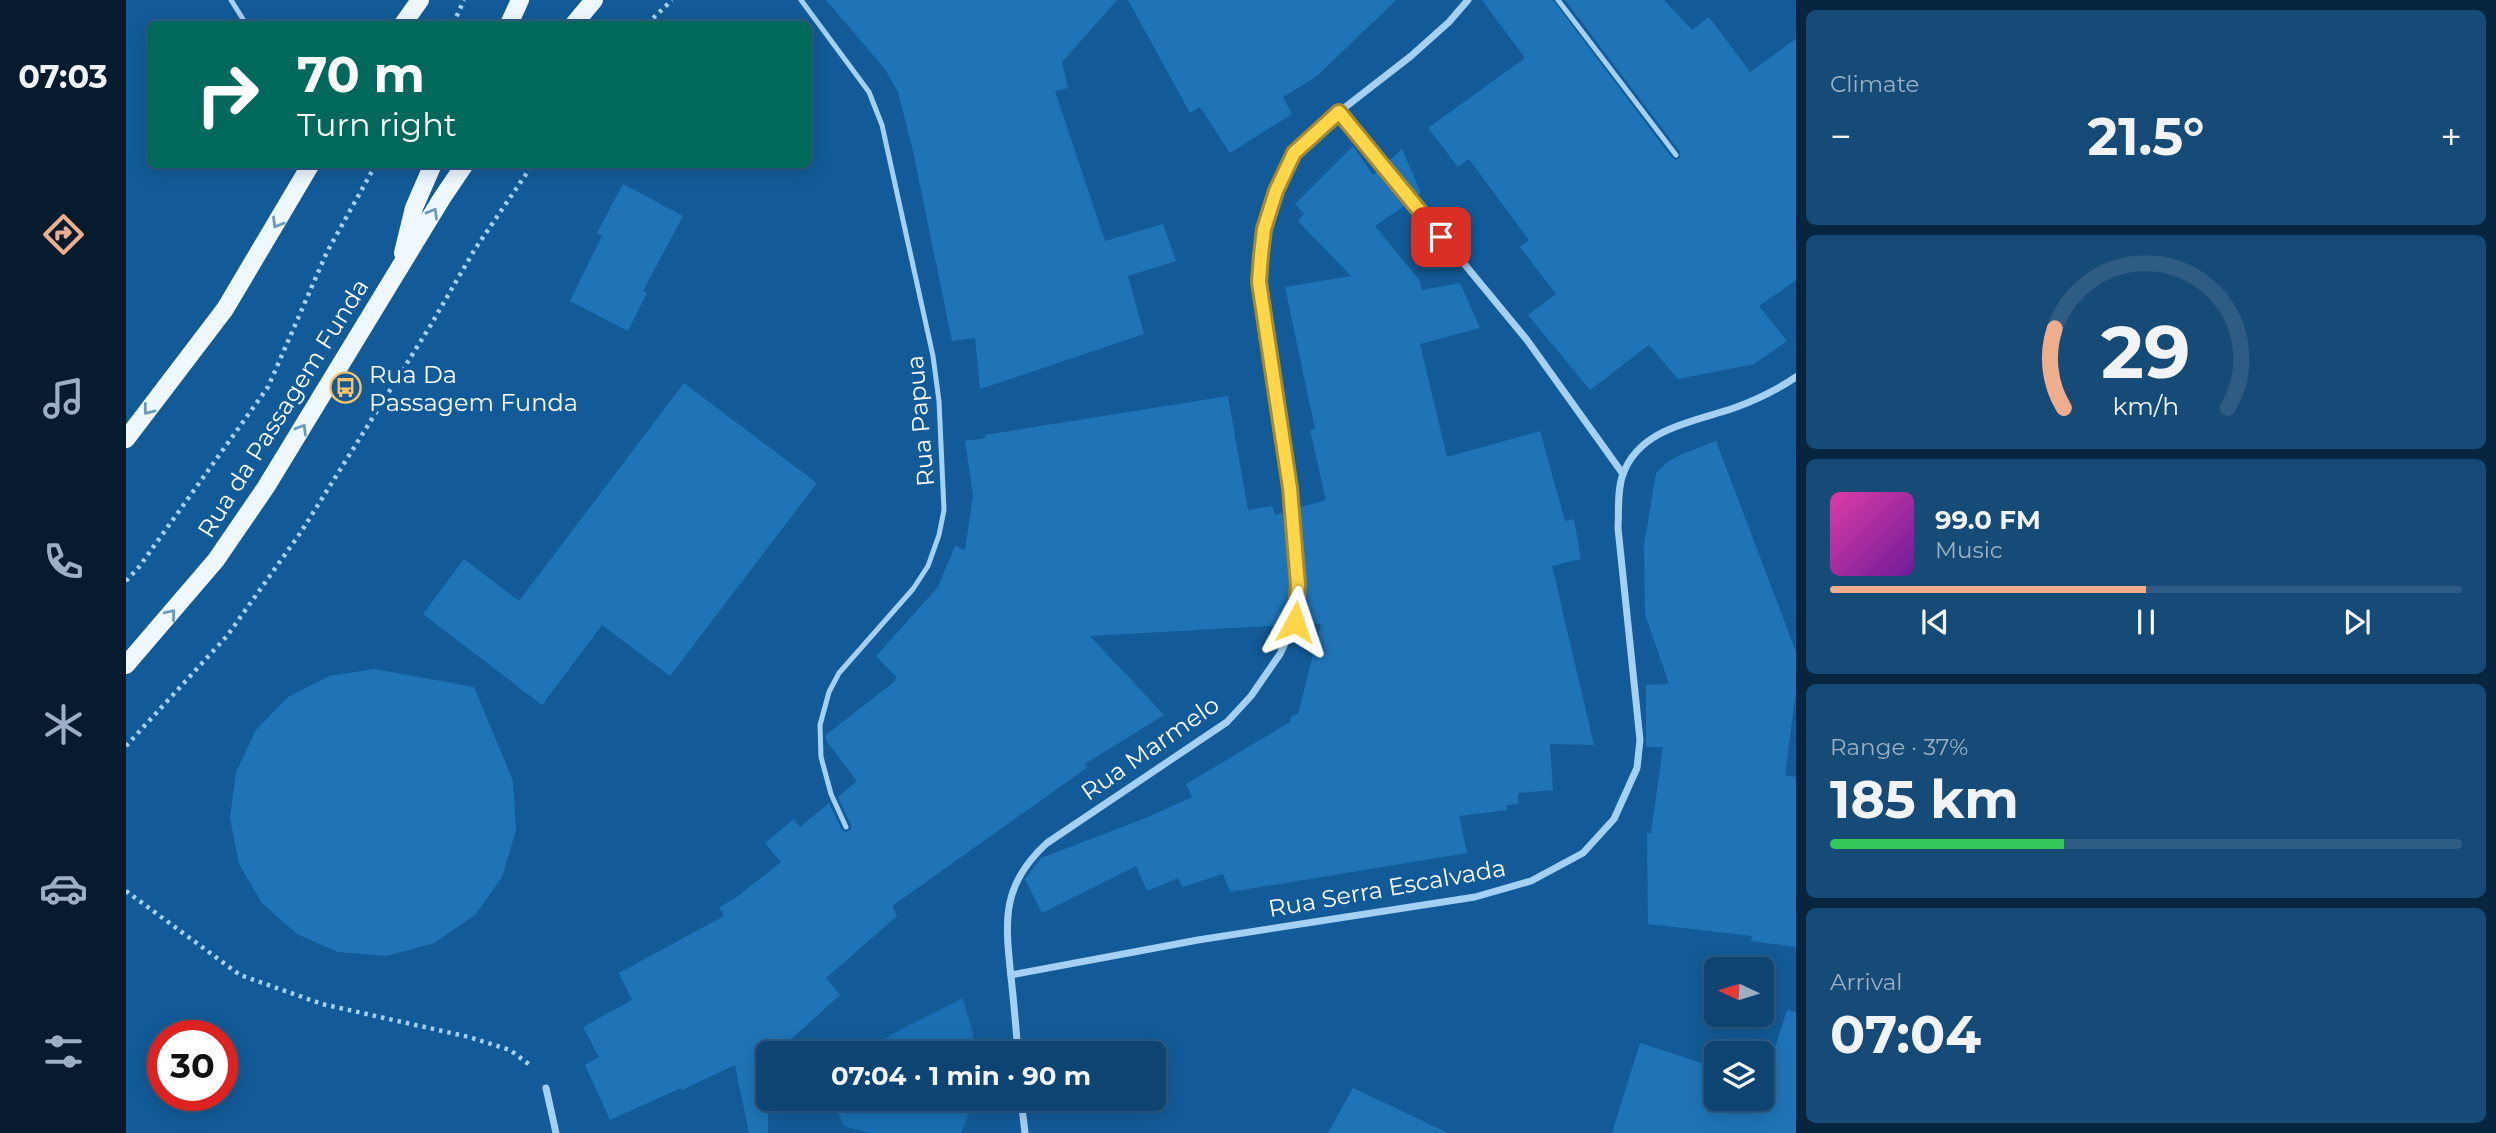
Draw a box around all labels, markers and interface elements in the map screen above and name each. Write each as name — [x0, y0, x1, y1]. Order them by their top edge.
text: 70 m — [297, 45, 425, 104]
icon: right — [182, 49, 273, 140]
text: 07:03 — [18, 57, 108, 96]
text: Climate — [1830, 70, 1919, 98]
text: Turn right — [297, 105, 457, 144]
text: 21.5° — [2087, 105, 2205, 168]
text: − — [1830, 113, 1852, 160]
text: + — [2440, 113, 2462, 160]
pin — [1411, 207, 1471, 267]
one-way arrow — [425, 208, 438, 221]
icon: directions — [39, 210, 88, 259]
one-way arrow — [272, 216, 285, 229]
icon: arrive — [1422, 218, 1460, 256]
street label: Rua da Passagem Funda — [191, 273, 375, 543]
text: 29 — [2101, 308, 2191, 396]
street label: Rua Papua — [900, 354, 940, 488]
place label: Rua Da Passagem Funda — [369, 360, 578, 417]
bus stop icon: Rua Da Passagem Funda — [329, 371, 363, 405]
icon: music — [39, 374, 88, 423]
text: km/h — [2113, 391, 2179, 421]
one-way arrow — [143, 403, 156, 415]
one-way arrow — [294, 423, 307, 436]
text: 99.0 FM — [1935, 504, 2041, 536]
text: Music — [1935, 536, 2003, 564]
icon: phone — [39, 537, 88, 586]
position arrow — [1258, 585, 1332, 659]
icon: previous — [1916, 603, 1954, 641]
icon: pause — [2127, 603, 2165, 641]
icon: next — [2338, 603, 2376, 641]
one-way arrow — [163, 609, 175, 622]
street label: Rua Marmelo — [1075, 690, 1225, 806]
icon: climate — [39, 700, 88, 749]
text: Range · 37% — [1830, 733, 1968, 761]
text: 185 km — [1830, 768, 2019, 831]
street label: Rua Serra Escalvada — [1266, 853, 1508, 923]
icon: car — [39, 864, 88, 913]
north arrow — [1704, 957, 1774, 1027]
map controls — [1704, 957, 1774, 1111]
text: Arrival — [1830, 968, 1903, 996]
text: 07:04 — [1830, 1003, 1981, 1066]
speed limit sign: 30 — [147, 1020, 238, 1111]
icon: filters — [39, 1027, 88, 1076]
button: layers — [1704, 1041, 1774, 1111]
text: 07:04 · 1 min · 90 m — [831, 1060, 1091, 1092]

